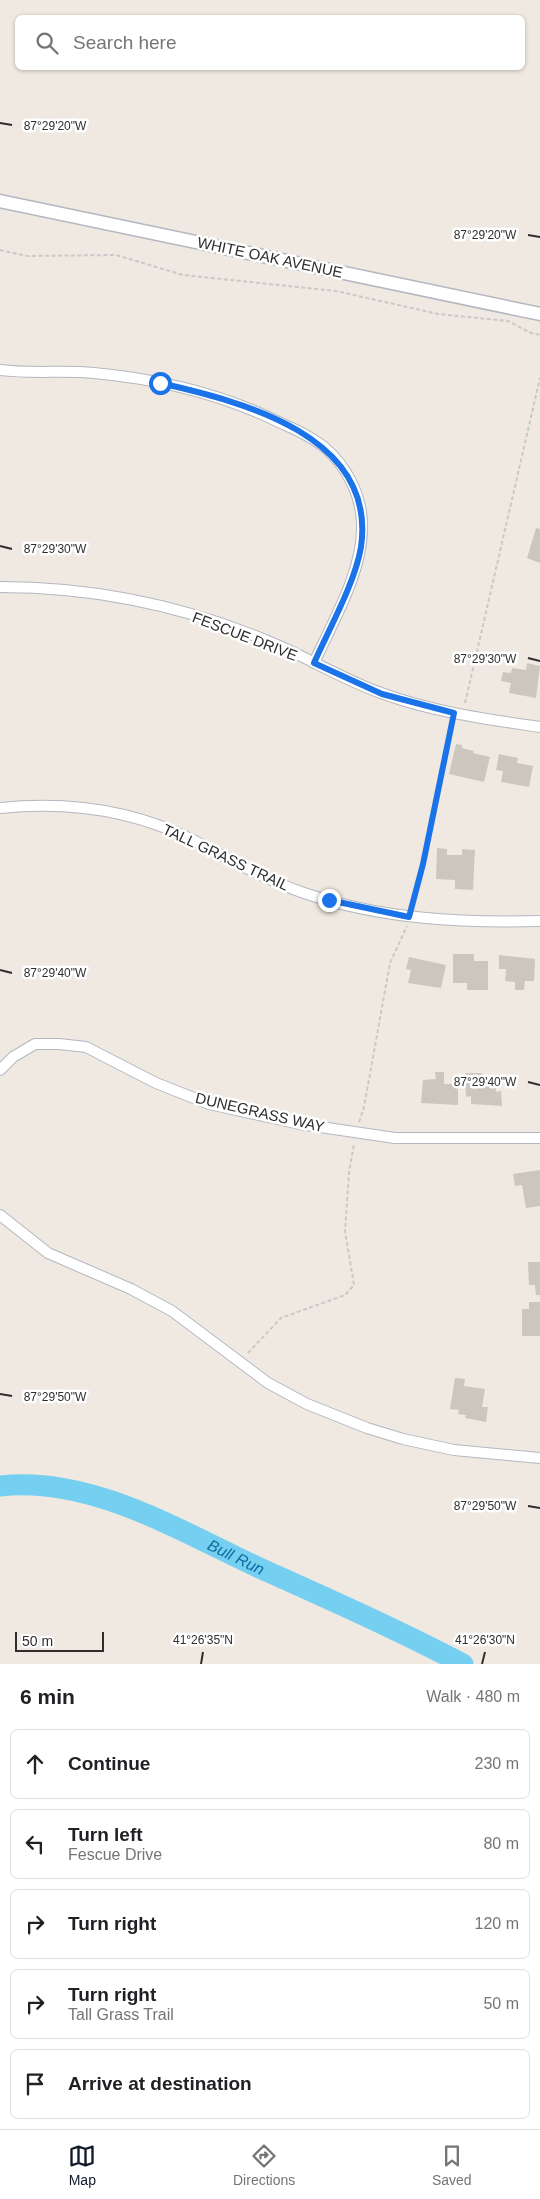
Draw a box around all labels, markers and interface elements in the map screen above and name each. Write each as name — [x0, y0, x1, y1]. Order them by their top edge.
search box — [15, 15, 525, 70]
icon: search — [33, 29, 61, 57]
text: Search here — [73, 32, 177, 53]
text: 87°29'20"W — [24, 119, 87, 133]
text: 87°29'20"W — [454, 228, 517, 242]
street label: WHITE OAK AVENUE — [196, 233, 344, 281]
route start — [149, 372, 172, 395]
text: 87°29'30"W — [24, 542, 87, 556]
street label: FESCUE DRIVE — [190, 608, 300, 664]
text: 87°29'30"W — [454, 652, 517, 666]
street label: TALL GRASS TRAIL — [160, 820, 292, 894]
route end — [318, 889, 341, 912]
text: 87°29'40"W — [24, 966, 87, 980]
text: 87°29'40"W — [454, 1075, 517, 1089]
street label: DUNEGRASS WAY — [194, 1089, 326, 1135]
text: 87°29'50"W — [24, 1390, 87, 1404]
text: 87°29'50"W — [454, 1499, 517, 1513]
water label: Bull Run — [205, 1536, 267, 1578]
scale bar — [15, 1629, 104, 1652]
text: 50 m — [22, 1633, 53, 1649]
text: 41°26'35"N — [173, 1633, 233, 1647]
text: 41°26'30"N — [455, 1633, 515, 1647]
text: 6 min — [20, 1685, 75, 1708]
text: Walk · 480 m — [426, 1688, 520, 1705]
icon: ahead — [21, 1750, 49, 1778]
text: Continue — [68, 1753, 150, 1774]
text: 230 m — [475, 1755, 519, 1772]
text: Turn left — [68, 1824, 143, 1845]
icon: left — [21, 1830, 49, 1858]
text: 80 m — [483, 1835, 519, 1852]
text: Fescue Drive — [68, 1846, 162, 1863]
icon: right — [21, 1910, 49, 1938]
text: Turn right — [68, 1913, 156, 1934]
text: 120 m — [475, 1915, 519, 1932]
text: Turn right — [68, 1984, 156, 2005]
icon: right — [21, 1990, 49, 2018]
text: 50 m — [483, 1995, 519, 2012]
text: Tall Grass Trail — [68, 2006, 174, 2023]
icon: arrive — [21, 2070, 49, 2098]
text: Arrive at destination — [68, 2073, 252, 2094]
tab: Map — [68, 2142, 96, 2188]
tab: Directions — [233, 2142, 295, 2188]
tab: Saved — [432, 2142, 472, 2188]

